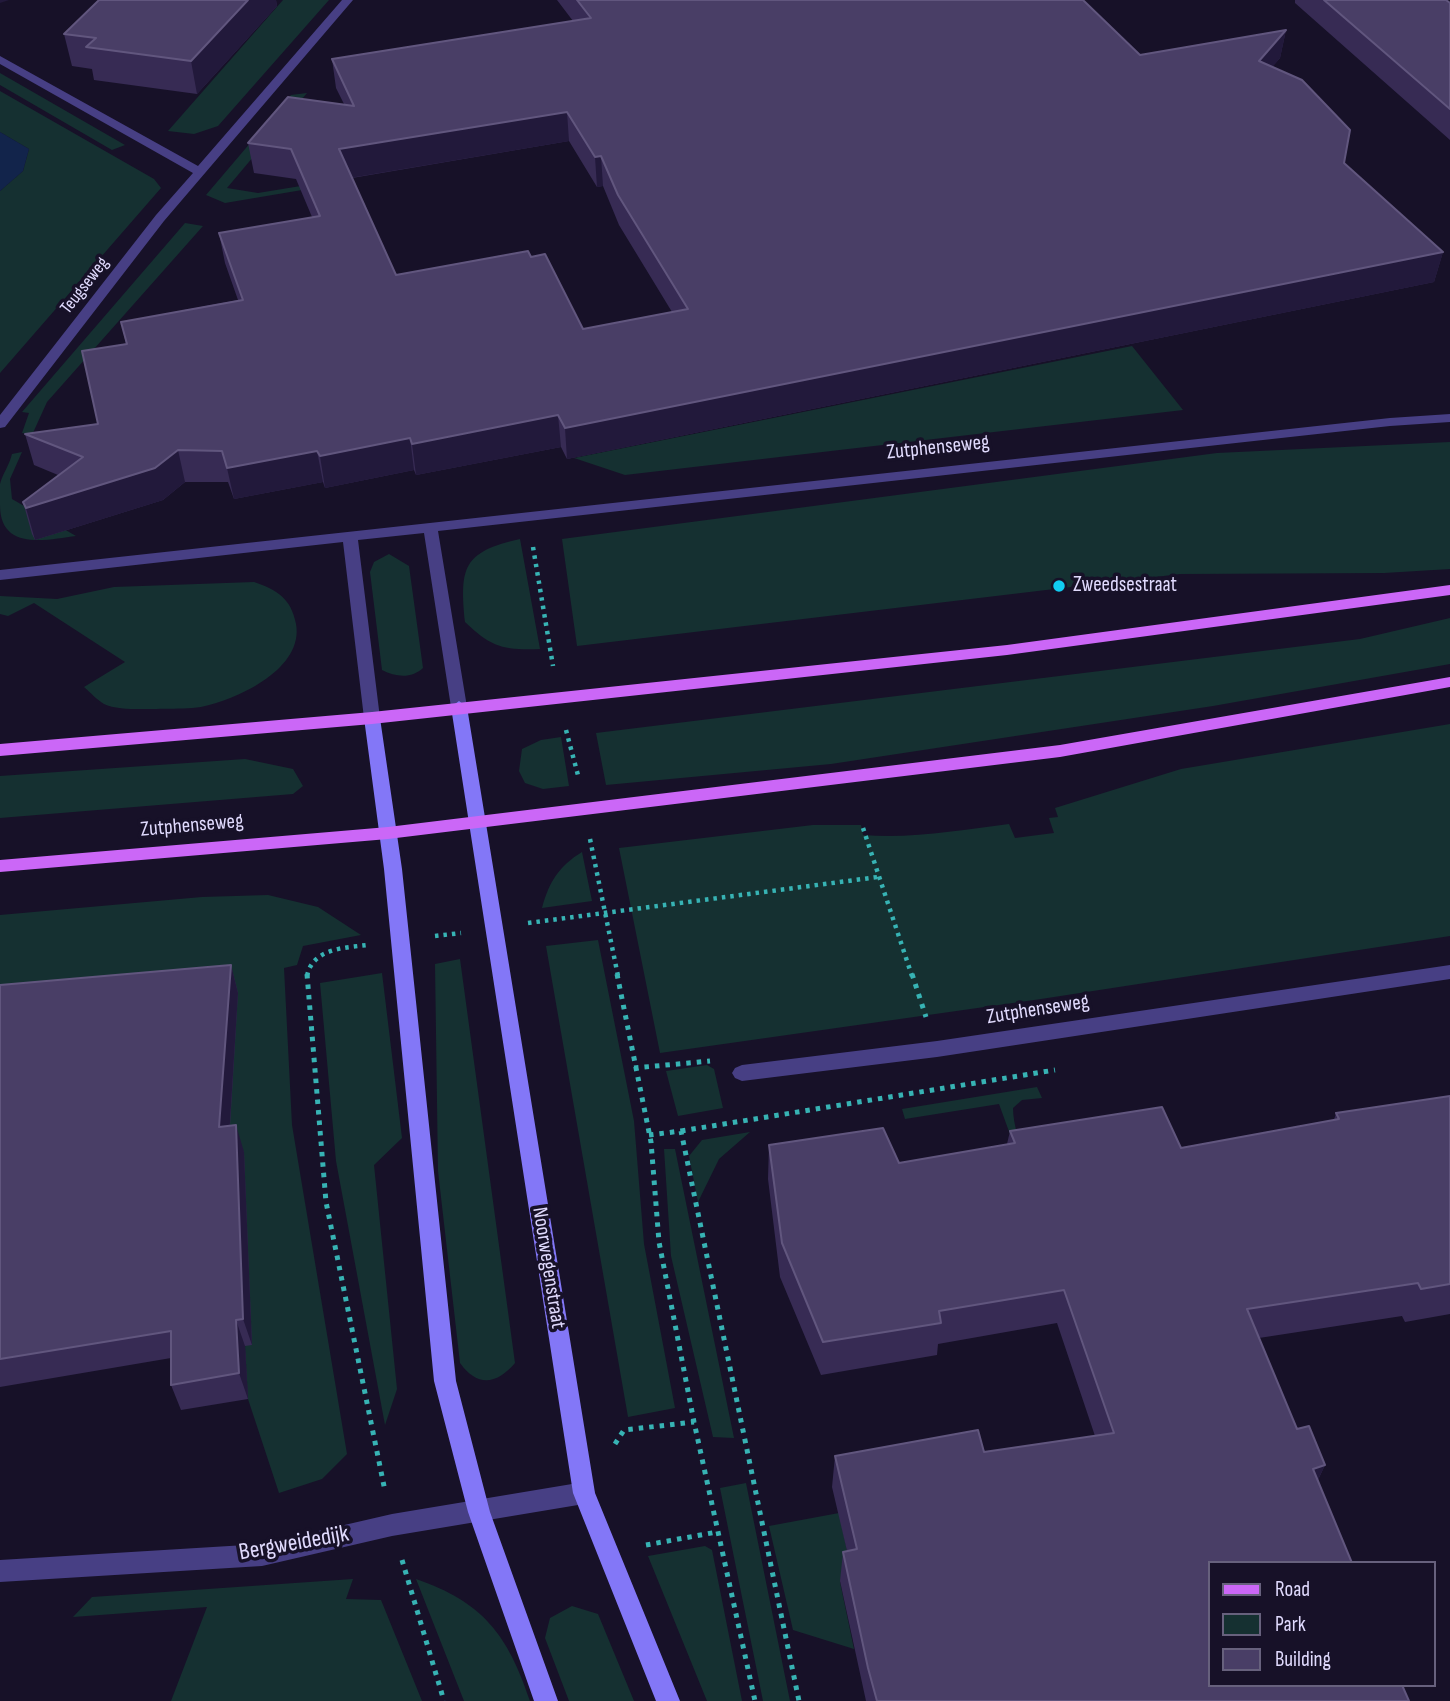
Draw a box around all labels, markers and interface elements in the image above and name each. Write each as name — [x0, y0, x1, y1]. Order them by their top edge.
street label: Teugseweg — [56, 253, 114, 319]
street label: Zutphenseweg — [885, 430, 991, 466]
place label: Zweedsestraat — [1073, 573, 1177, 599]
marker: Zweedsestraat — [1051, 578, 1067, 594]
street label: Zutphenseweg — [140, 809, 244, 843]
street label: Zutphenseweg — [985, 989, 1091, 1031]
street label: Noorwegenstraat — [526, 1206, 570, 1330]
street label: Bergweidedijk — [237, 1520, 351, 1568]
legend — [1208, 1561, 1436, 1687]
text: Road — [1275, 1577, 1310, 1602]
text: Park — [1275, 1612, 1306, 1637]
text: Building — [1275, 1647, 1331, 1672]

